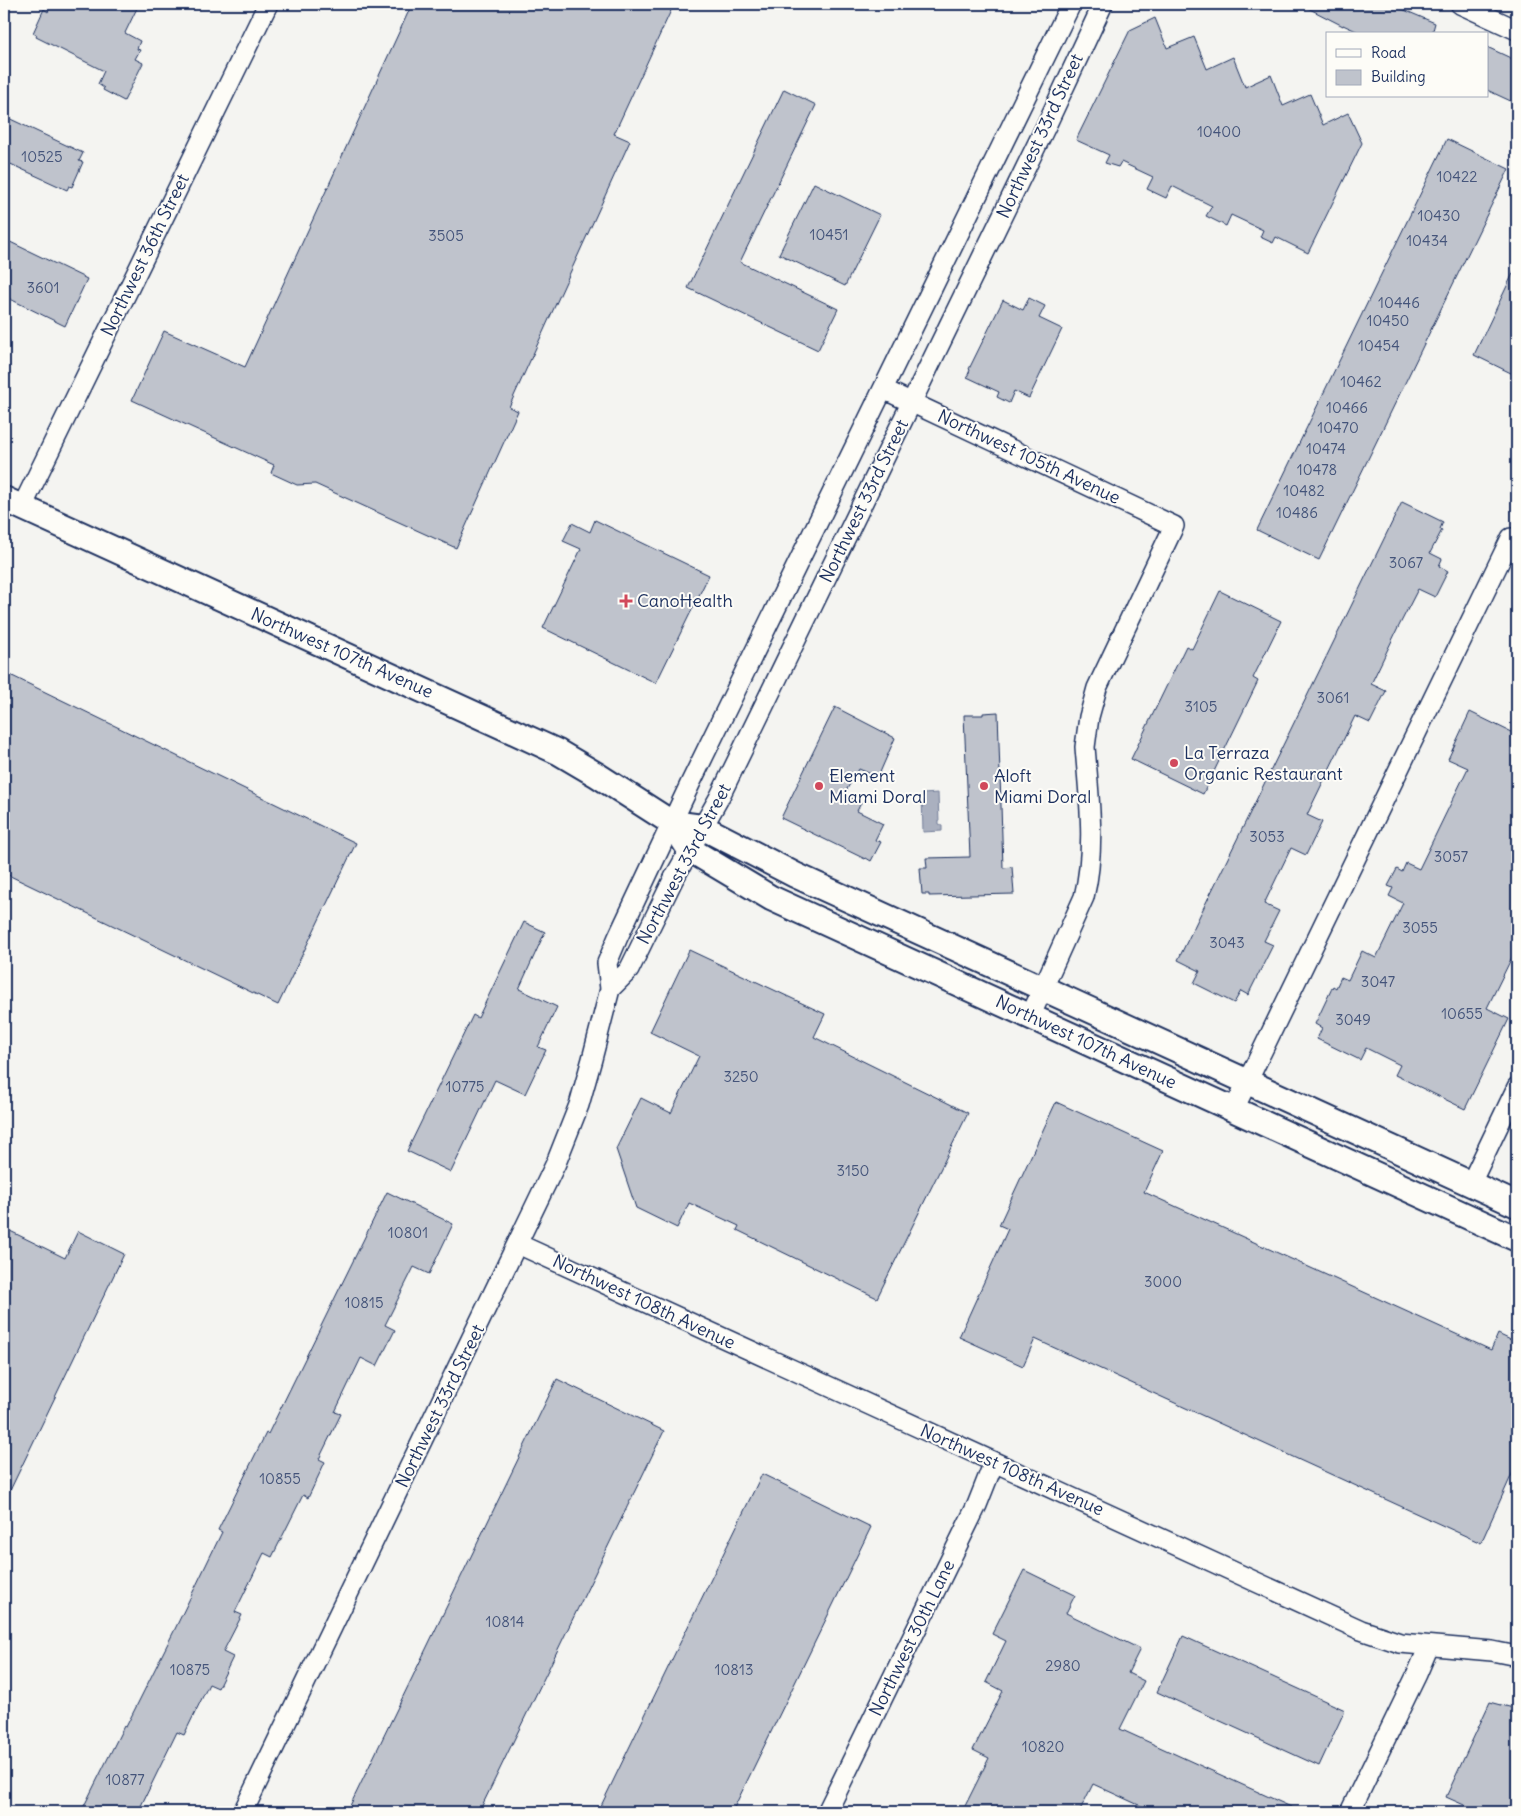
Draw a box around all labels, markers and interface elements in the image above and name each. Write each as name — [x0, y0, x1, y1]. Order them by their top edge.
legend — [1326, 32, 1488, 98]
text: Road — [1371, 43, 1406, 62]
street label: Northwest 33rd Street — [991, 50, 1088, 222]
text: Building — [1371, 67, 1426, 86]
house number: 10400 — [1197, 122, 1241, 141]
house number: 10525 — [21, 147, 63, 166]
house number: 10422 — [1437, 167, 1477, 186]
street label: Northwest 36th Street — [95, 170, 194, 340]
house number: 10430 — [1418, 206, 1460, 225]
house number: 10451 — [809, 225, 849, 244]
house number: 3505 — [428, 226, 464, 245]
house number: 10434 — [1406, 231, 1448, 250]
house number: 3601 — [26, 278, 60, 297]
house number: 10446 — [1378, 293, 1420, 312]
house number: 10450 — [1367, 311, 1410, 330]
house number: 10454 — [1358, 336, 1400, 355]
house number: 10462 — [1340, 372, 1382, 391]
house number: 10466 — [1326, 398, 1368, 417]
street label: Northwest 105th Avenue — [934, 404, 1124, 509]
street label: Northwest 33rd Street — [814, 415, 913, 586]
house number: 10470 — [1317, 418, 1359, 437]
house number: 10474 — [1306, 439, 1346, 458]
house number: 10478 — [1297, 460, 1337, 479]
house number: 10482 — [1283, 481, 1325, 500]
house number: 10486 — [1276, 503, 1318, 522]
house number: 3067 — [1389, 553, 1423, 572]
place label: CanoHealth — [637, 589, 733, 612]
marker: CanoHealth — [619, 594, 633, 608]
street label: Northwest 107th Avenue — [247, 602, 437, 703]
house number: 3061 — [1316, 688, 1350, 707]
house number: 3105 — [1185, 697, 1217, 716]
place label: La Terraza Organic Restaurant — [1184, 741, 1343, 785]
marker: La Terraza Organic Restaurant — [1168, 757, 1180, 769]
place label: Element Miami Doral — [829, 764, 926, 808]
place label: Aloft Miami Doral — [994, 764, 1091, 808]
street label: Northwest 33rd Street — [631, 779, 736, 948]
marker: Element Miami Doral — [813, 780, 825, 792]
marker: Aloft Miami Doral — [978, 780, 990, 792]
house number: 3053 — [1249, 827, 1285, 846]
house number: 3057 — [1434, 847, 1468, 866]
house number: 3055 — [1402, 918, 1438, 937]
house number: 3043 — [1209, 933, 1245, 952]
house number: 3047 — [1361, 972, 1395, 991]
street label: Northwest 107th Avenue — [992, 989, 1180, 1094]
house number: 10655 — [1441, 1004, 1483, 1023]
house number: 3049 — [1335, 1010, 1371, 1029]
house number: 3250 — [723, 1067, 759, 1086]
house number: 10775 — [446, 1077, 484, 1096]
house number: 3150 — [837, 1161, 869, 1180]
house number: 10801 — [388, 1223, 428, 1242]
street label: Northwest 108th Avenue — [549, 1249, 739, 1354]
house number: 3000 — [1144, 1272, 1182, 1291]
house number: 10815 — [344, 1293, 384, 1312]
street label: Northwest 33rd Street — [390, 1320, 489, 1491]
street label: Northwest 108th Avenue — [917, 1419, 1108, 1520]
house number: 10855 — [259, 1469, 301, 1488]
street label: Northwest 30th Lane — [864, 1556, 959, 1720]
house number: 10814 — [485, 1612, 525, 1631]
house number: 2980 — [1045, 1656, 1081, 1675]
house number: 10875 — [170, 1660, 210, 1679]
house number: 10813 — [715, 1660, 753, 1679]
house number: 10820 — [1022, 1737, 1064, 1756]
house number: 10877 — [105, 1770, 145, 1789]

